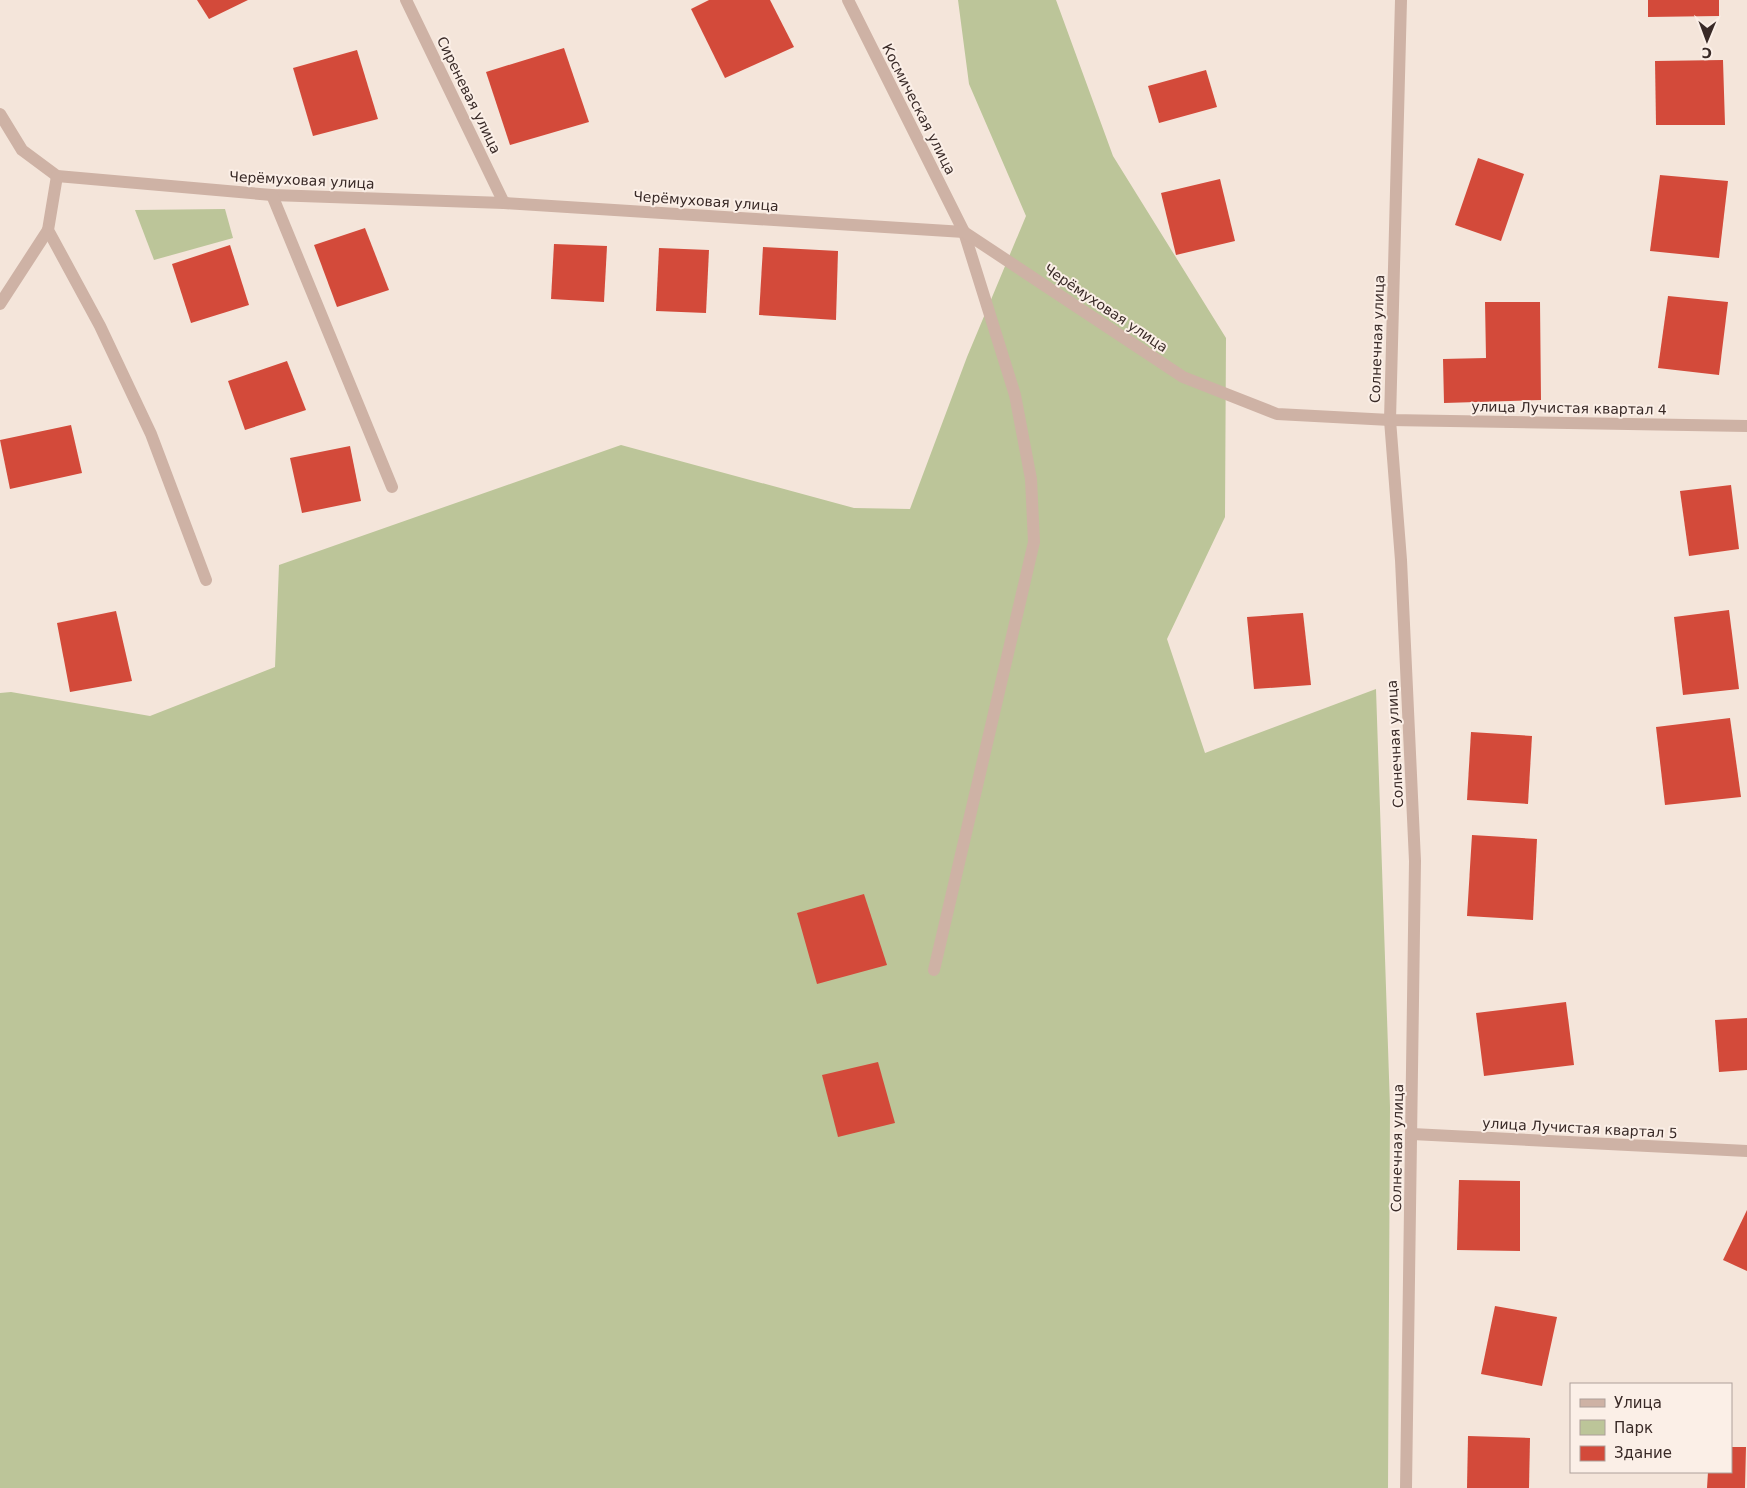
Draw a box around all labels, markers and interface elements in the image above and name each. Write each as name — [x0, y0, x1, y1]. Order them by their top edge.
north arrow — [1682, 15, 1732, 65]
street label: Сиреневая улица — [434, 34, 504, 156]
street label: Космическая улица — [879, 41, 959, 177]
text: С — [1701, 45, 1712, 61]
street label: Черёмуховая улица — [229, 168, 375, 192]
street label: Черёмуховая улица — [633, 188, 779, 214]
street label: Черёмуховая улица — [1041, 261, 1171, 355]
street label: Солнечная улица — [1367, 275, 1387, 403]
street label: улица Лучистая квартал 4 — [1471, 398, 1667, 418]
street label: Солнечная улица — [1384, 679, 1406, 809]
street label: Солнечная улица — [1388, 1084, 1406, 1212]
street label: улица Лучистая квартал 5 — [1482, 1115, 1678, 1141]
legend — [1570, 1383, 1732, 1473]
text: Улица — [1614, 1394, 1662, 1412]
text: Парк — [1614, 1419, 1653, 1437]
text: Здание — [1614, 1444, 1672, 1462]

